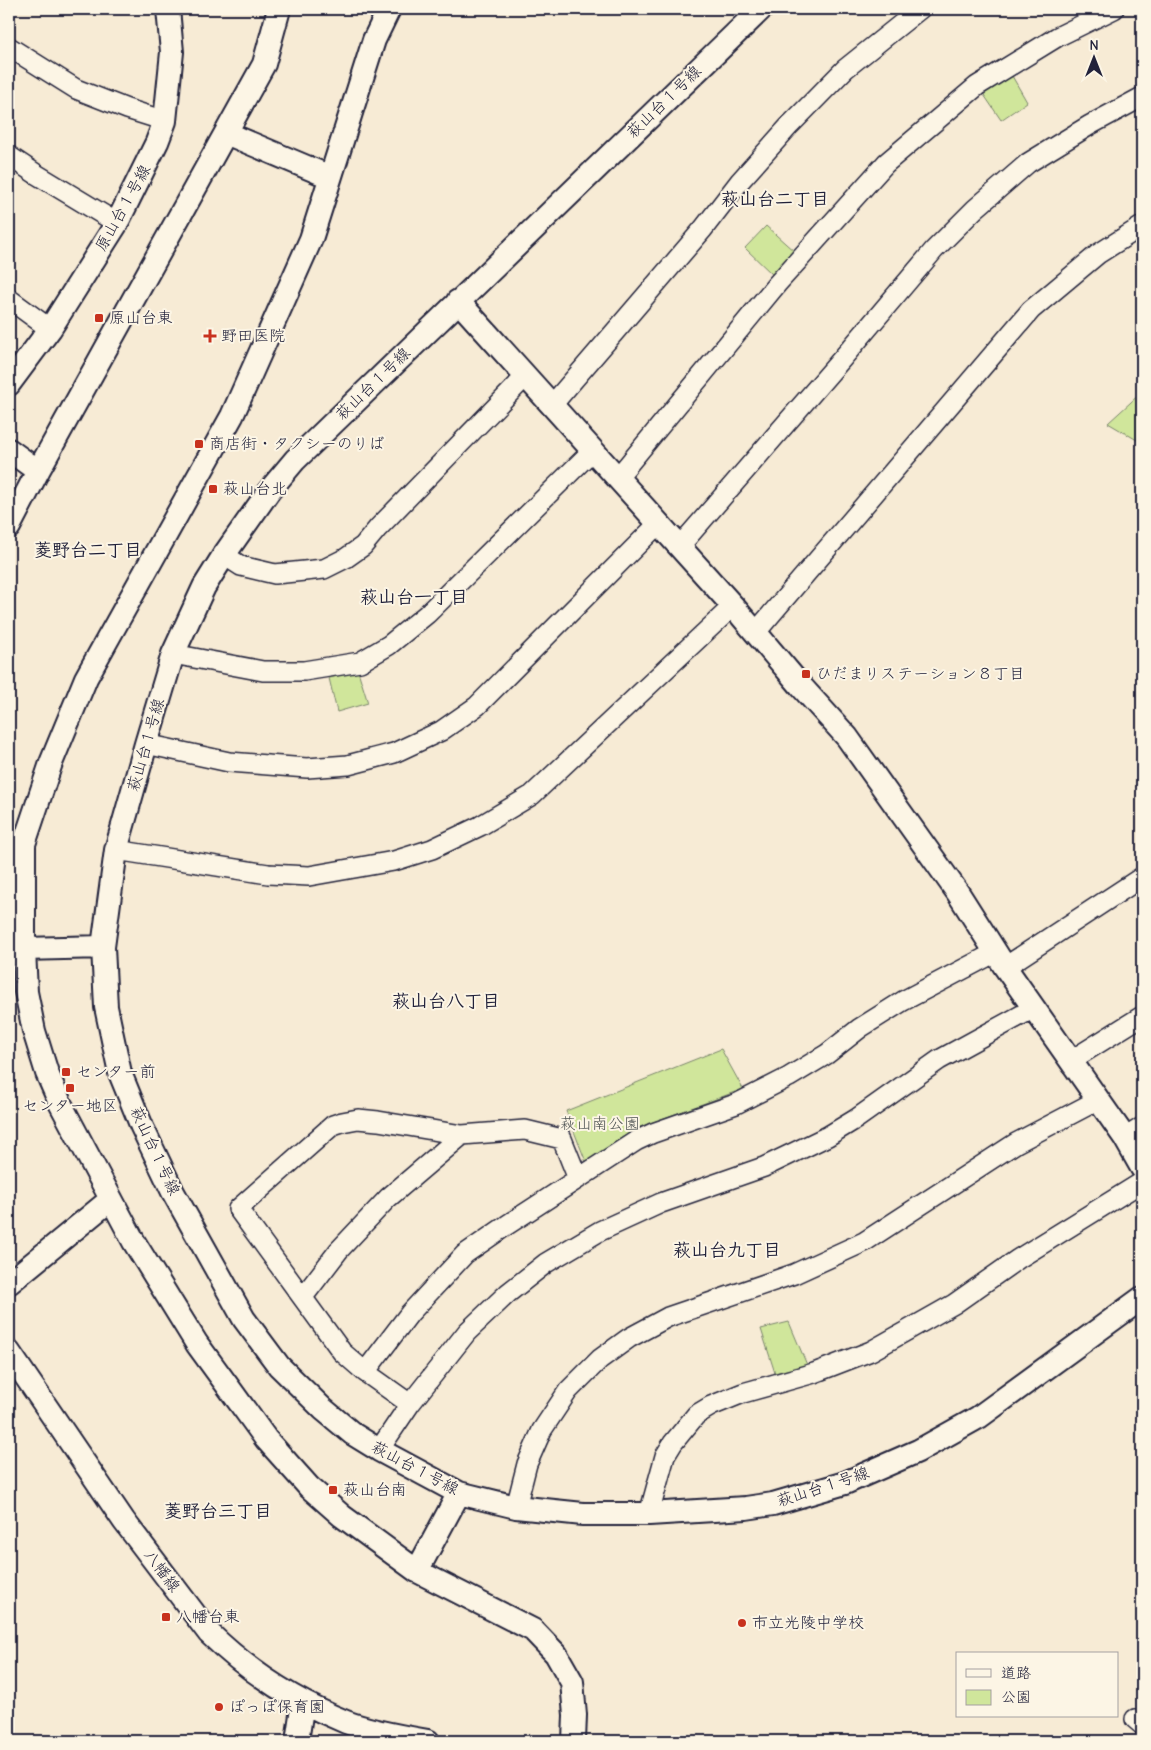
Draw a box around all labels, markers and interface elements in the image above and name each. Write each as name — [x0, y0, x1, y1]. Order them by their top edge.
north arrow — [1068, 32, 1118, 82]
text: N — [1089, 37, 1099, 54]
street label: 萩山台１号線 — [623, 62, 705, 142]
street label: 原山台１号線 — [92, 162, 154, 254]
district label: 萩山台二丁目 — [721, 189, 829, 210]
place label: 原山台東 — [109, 309, 173, 327]
marker: 原山台東 — [93, 312, 105, 324]
place label: 野田医院 — [221, 327, 285, 345]
marker: 野田医院 — [203, 329, 217, 343]
street label: 萩山台１号線 — [332, 344, 414, 424]
place label: 商店街・タクシーのりば — [209, 435, 385, 453]
marker: 商店街・タクシーのりば — [193, 438, 205, 450]
place label: 萩山台北 — [223, 480, 287, 498]
marker: 萩山台北 — [207, 483, 219, 495]
district label: 菱野台二丁目 — [34, 540, 142, 561]
district label: 萩山台一丁目 — [360, 587, 468, 608]
place label: ひだまりステーション８丁目 — [816, 665, 1025, 683]
marker: ひだまりステーション８丁目 — [800, 668, 812, 680]
street label: 萩山台１号線 — [124, 696, 168, 794]
district label: 萩山台八丁目 — [392, 991, 500, 1012]
place label: センター前 — [76, 1063, 155, 1081]
marker: センター前 — [60, 1066, 72, 1078]
marker: センター地区 — [64, 1082, 76, 1094]
place label: センター地区 — [22, 1097, 118, 1115]
street label: 萩山台１号線 — [127, 1104, 183, 1198]
park label: 萩山南公園 — [560, 1115, 640, 1133]
district label: 萩山台九丁目 — [673, 1240, 781, 1261]
street label: 萩山台１号線 — [368, 1438, 462, 1498]
street label: 萩山台１号線 — [775, 1464, 871, 1510]
place label: 萩山台南 — [343, 1481, 407, 1499]
marker: 萩山台南 — [327, 1484, 339, 1496]
district label: 菱野台三丁目 — [164, 1501, 272, 1522]
street label: 八幡線 — [140, 1546, 184, 1596]
place label: 八幡台東 — [176, 1608, 240, 1626]
marker: 八幡台東 — [160, 1611, 172, 1623]
place label: 市立光陵中学校 — [752, 1614, 864, 1632]
marker: 市立光陵中学校 — [736, 1617, 748, 1629]
legend — [956, 1652, 1118, 1718]
text: 道路 — [1001, 1664, 1031, 1682]
text: 公園 — [1001, 1688, 1031, 1706]
place label: ぽっぽ保育園 — [229, 1698, 325, 1716]
marker: ぽっぽ保育園 — [213, 1701, 225, 1713]

